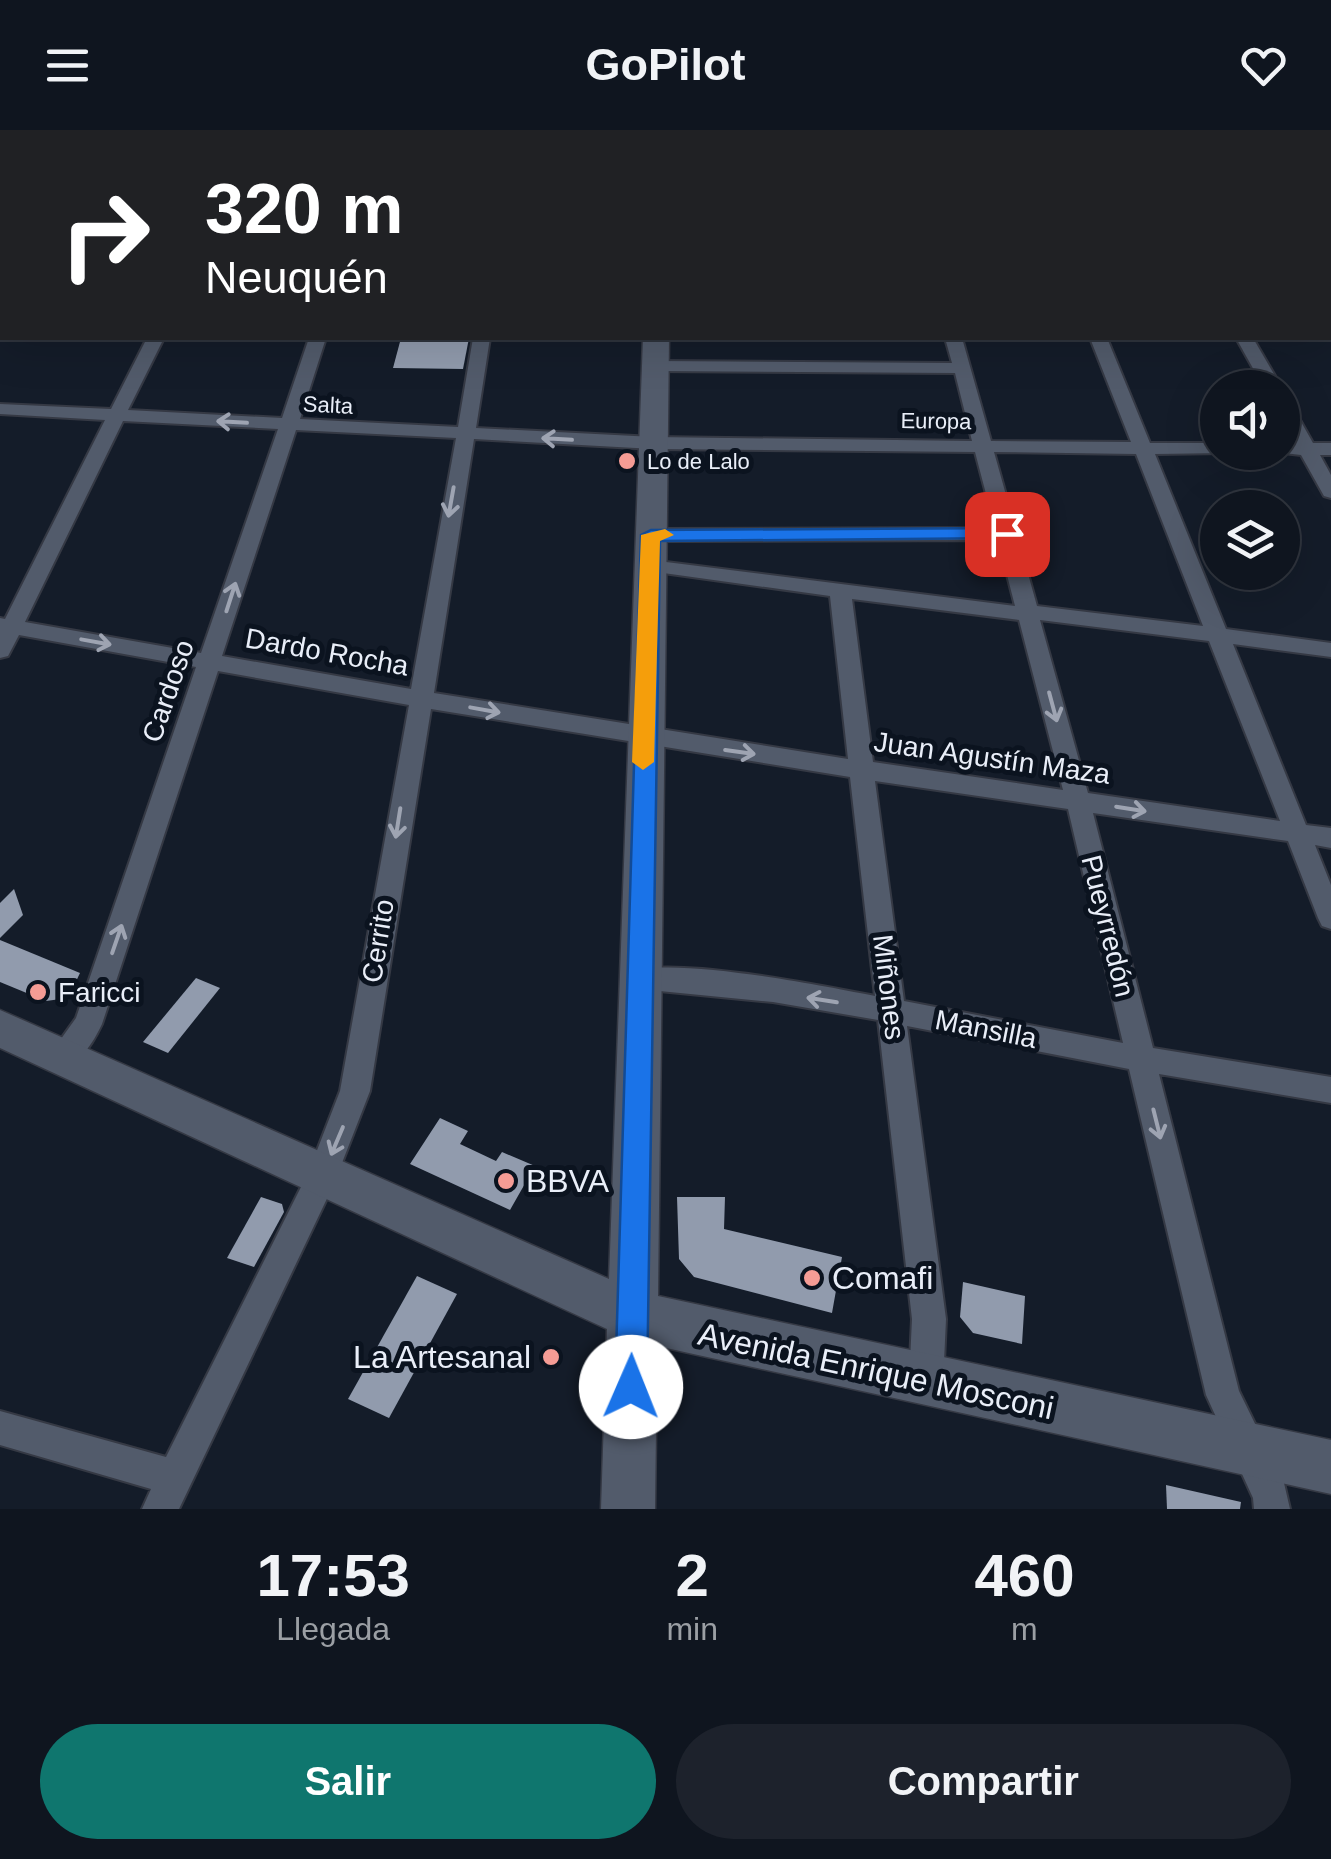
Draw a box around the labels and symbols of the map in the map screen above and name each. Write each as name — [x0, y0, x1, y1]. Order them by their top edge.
street label: Salta — [302, 391, 354, 419]
street label: Europa — [900, 408, 972, 434]
one-way arrow — [217, 412, 249, 431]
one-way arrow — [541, 429, 573, 448]
place label: Lo de Lalo — [647, 449, 750, 474]
marker: Lo de Lalo — [616, 450, 638, 472]
one-way arrow — [441, 485, 460, 518]
pin — [965, 492, 1050, 577]
one-way arrow — [224, 582, 242, 614]
street label: Dardo Rocha — [243, 622, 411, 682]
one-way arrow — [79, 633, 112, 652]
street label: Cardoso — [136, 636, 200, 746]
one-way arrow — [1044, 691, 1063, 722]
one-way arrow — [468, 701, 501, 720]
street label: Juan Agustín Maza — [872, 726, 1112, 790]
one-way arrow — [724, 743, 756, 761]
one-way arrow — [1114, 800, 1147, 818]
one-way arrow — [388, 806, 406, 838]
street label: Pueyrredón — [1075, 852, 1141, 1000]
street label: Cerrito — [356, 897, 400, 985]
one-way arrow — [109, 923, 127, 955]
street label: Miñones — [867, 933, 911, 1041]
place label: Faricci — [58, 977, 140, 1008]
marker: Faricci — [27, 981, 49, 1003]
one-way arrow — [806, 991, 838, 1009]
street label: Mansilla — [933, 1004, 1040, 1054]
one-way arrow — [1148, 1108, 1167, 1139]
one-way arrow — [327, 1125, 345, 1156]
place label: BBVA — [526, 1163, 610, 1199]
marker: BBVA — [495, 1170, 517, 1192]
place label: Comafi — [832, 1260, 933, 1296]
marker: Comafi — [801, 1267, 823, 1289]
street label: Avenida Enrique Mosconi — [695, 1316, 1057, 1426]
position arrow — [579, 1335, 683, 1439]
place label: La Artesanal — [353, 1339, 531, 1375]
marker: La Artesanal — [540, 1346, 562, 1368]

